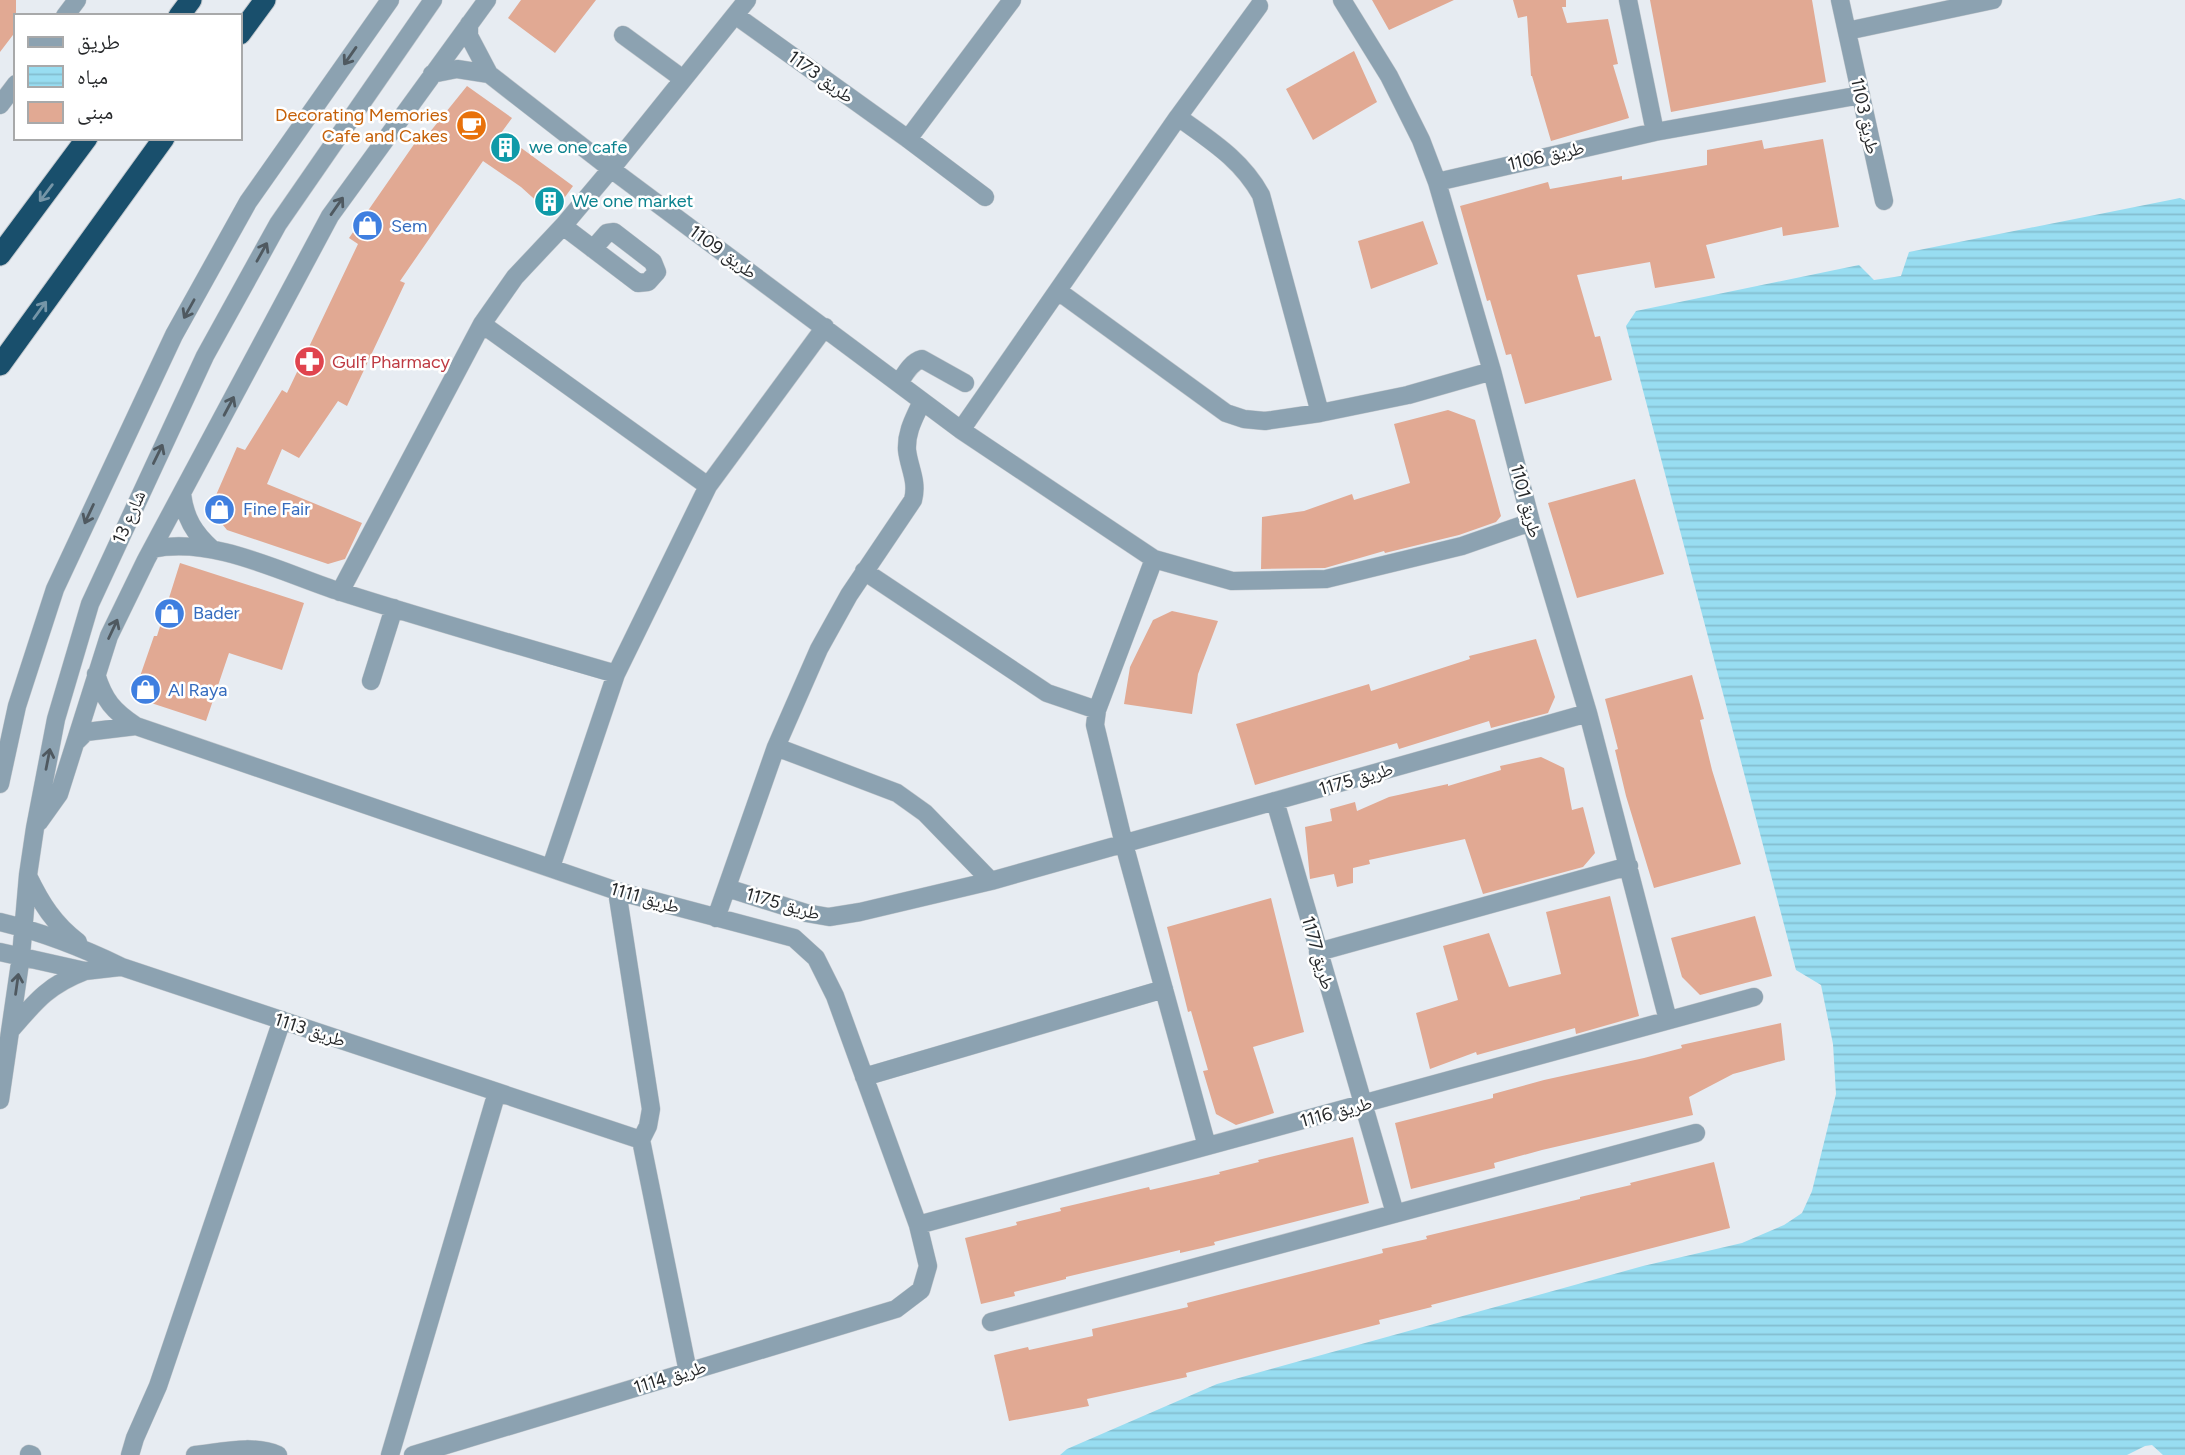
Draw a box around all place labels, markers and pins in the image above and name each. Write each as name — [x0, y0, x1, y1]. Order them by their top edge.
place label: Decorating Memories Cafe and Cakes — [275, 104, 448, 147]
cafe icon: Decorating Memories Cafe and Cakes — [454, 108, 488, 142]
building icon: we one cafe — [489, 130, 523, 164]
place label: we one cafe — [529, 136, 627, 158]
building icon: We one market — [532, 184, 566, 218]
place label: We one market — [572, 190, 694, 212]
shop icon: Sem — [351, 209, 385, 243]
place label: Sem — [391, 215, 427, 237]
pharmacy icon: Gulf Pharmacy — [292, 345, 326, 379]
place label: Gulf Pharmacy — [332, 351, 450, 373]
shop icon: Fine Fair — [203, 492, 237, 526]
place label: Fine Fair — [243, 498, 310, 520]
shop icon: Bader — [153, 596, 187, 630]
place label: Bader — [193, 602, 240, 624]
shop icon: Al Raya — [128, 673, 162, 707]
place label: Al Raya — [168, 679, 227, 701]

